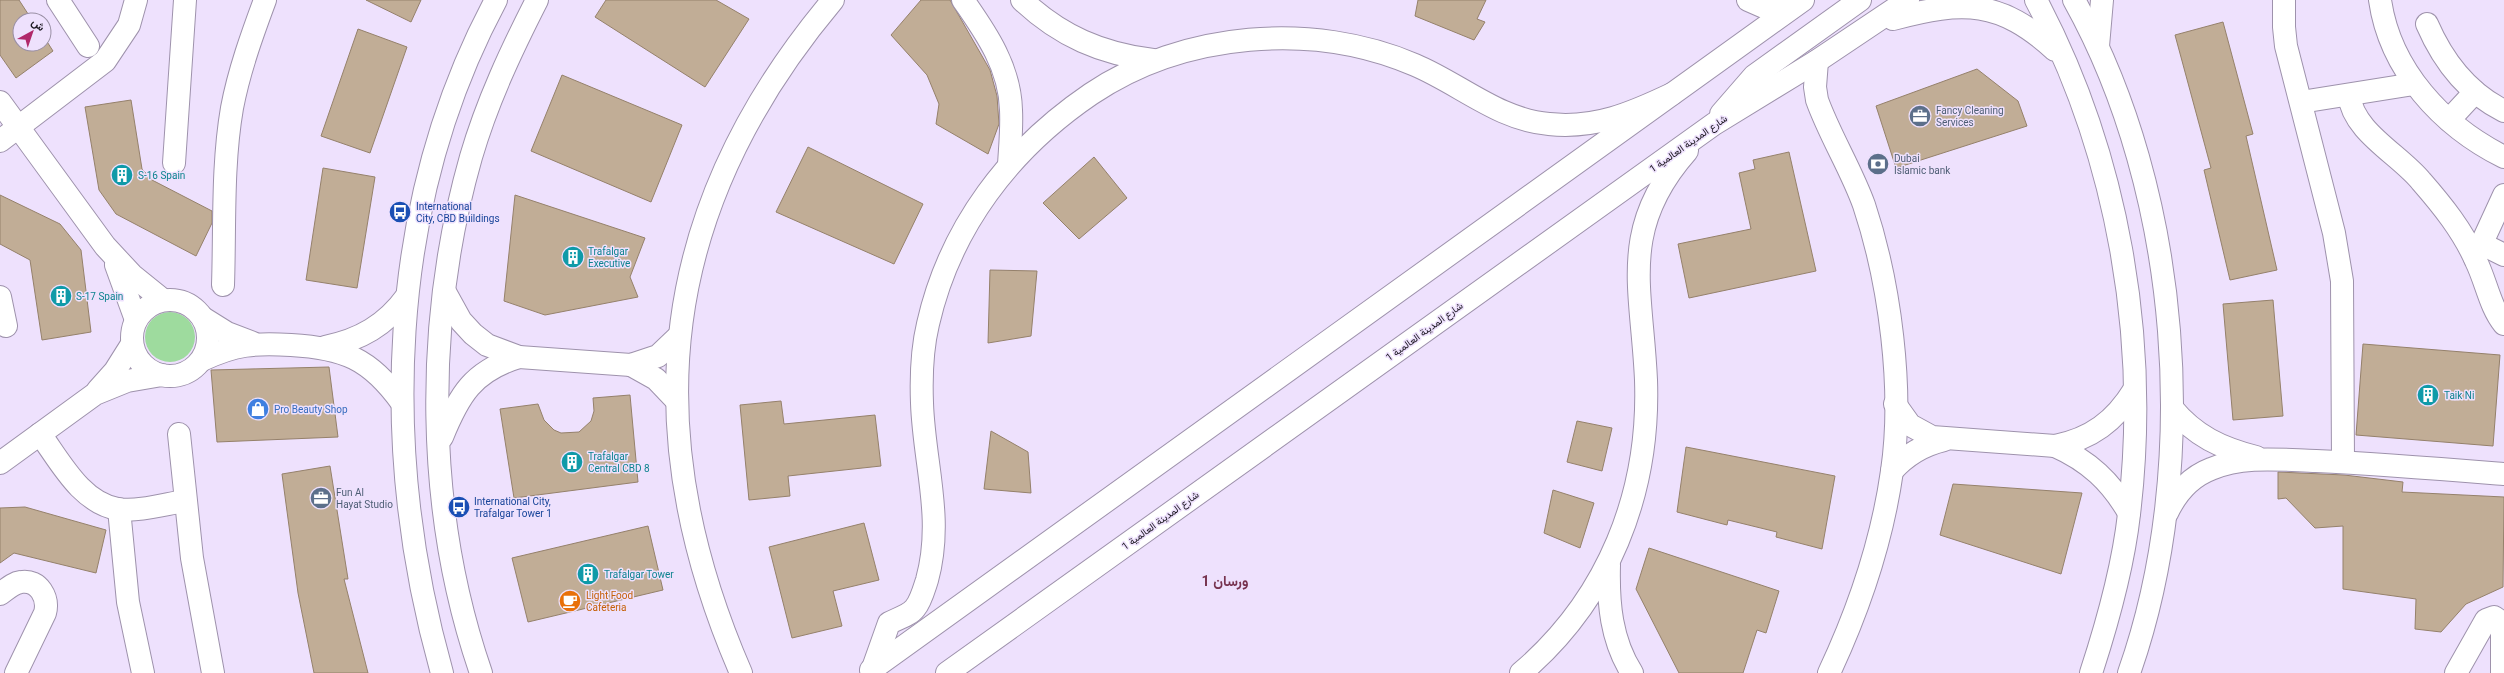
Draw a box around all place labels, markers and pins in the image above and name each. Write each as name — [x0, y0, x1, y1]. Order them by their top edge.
office icon: Fancy Cleaning Services — [1907, 103, 1933, 129]
place label: Fancy Cleaning Services — [1936, 105, 2004, 128]
bank icon: Dubai Islamic bank — [1865, 151, 1891, 177]
place label: Dubai Islamic bank — [1894, 153, 1951, 176]
building icon: S-16 Spain — [109, 162, 135, 188]
place label: S-16 Spain — [138, 170, 185, 181]
bus stop icon: International City, CBD Buildings — [387, 199, 413, 225]
place label: International City, CBD Buildings — [416, 201, 500, 224]
building icon: Trafalgar Executive — [560, 244, 586, 270]
place label: Trafalgar Executive — [588, 246, 630, 269]
building icon: S-17 Spain — [48, 283, 74, 309]
place label: S-17 Spain — [76, 291, 123, 302]
building icon: Taik Ni — [2415, 382, 2441, 408]
place label: Taik Ni — [2444, 390, 2474, 401]
shop icon: Pro Beauty Shop — [245, 396, 271, 422]
place label: Pro Beauty Shop — [274, 404, 348, 415]
building icon: Trafalgar Central CBD 8 — [559, 449, 585, 475]
place label: Trafalgar Central CBD 8 — [588, 451, 650, 474]
office icon: Fun Al Hayat Studio — [308, 485, 334, 511]
place label: Fun Al Hayat Studio — [336, 487, 393, 510]
bus stop icon: International City, Trafalgar Tower 1 — [446, 494, 472, 520]
place label: International City, Trafalgar Tower 1 — [474, 496, 552, 519]
building icon: Trafalgar Tower — [575, 561, 601, 587]
place label: Trafalgar Tower — [604, 569, 674, 580]
cafe icon: Light Food Cafeteria — [557, 588, 583, 614]
place label: Light Food Cafeteria — [586, 590, 633, 613]

